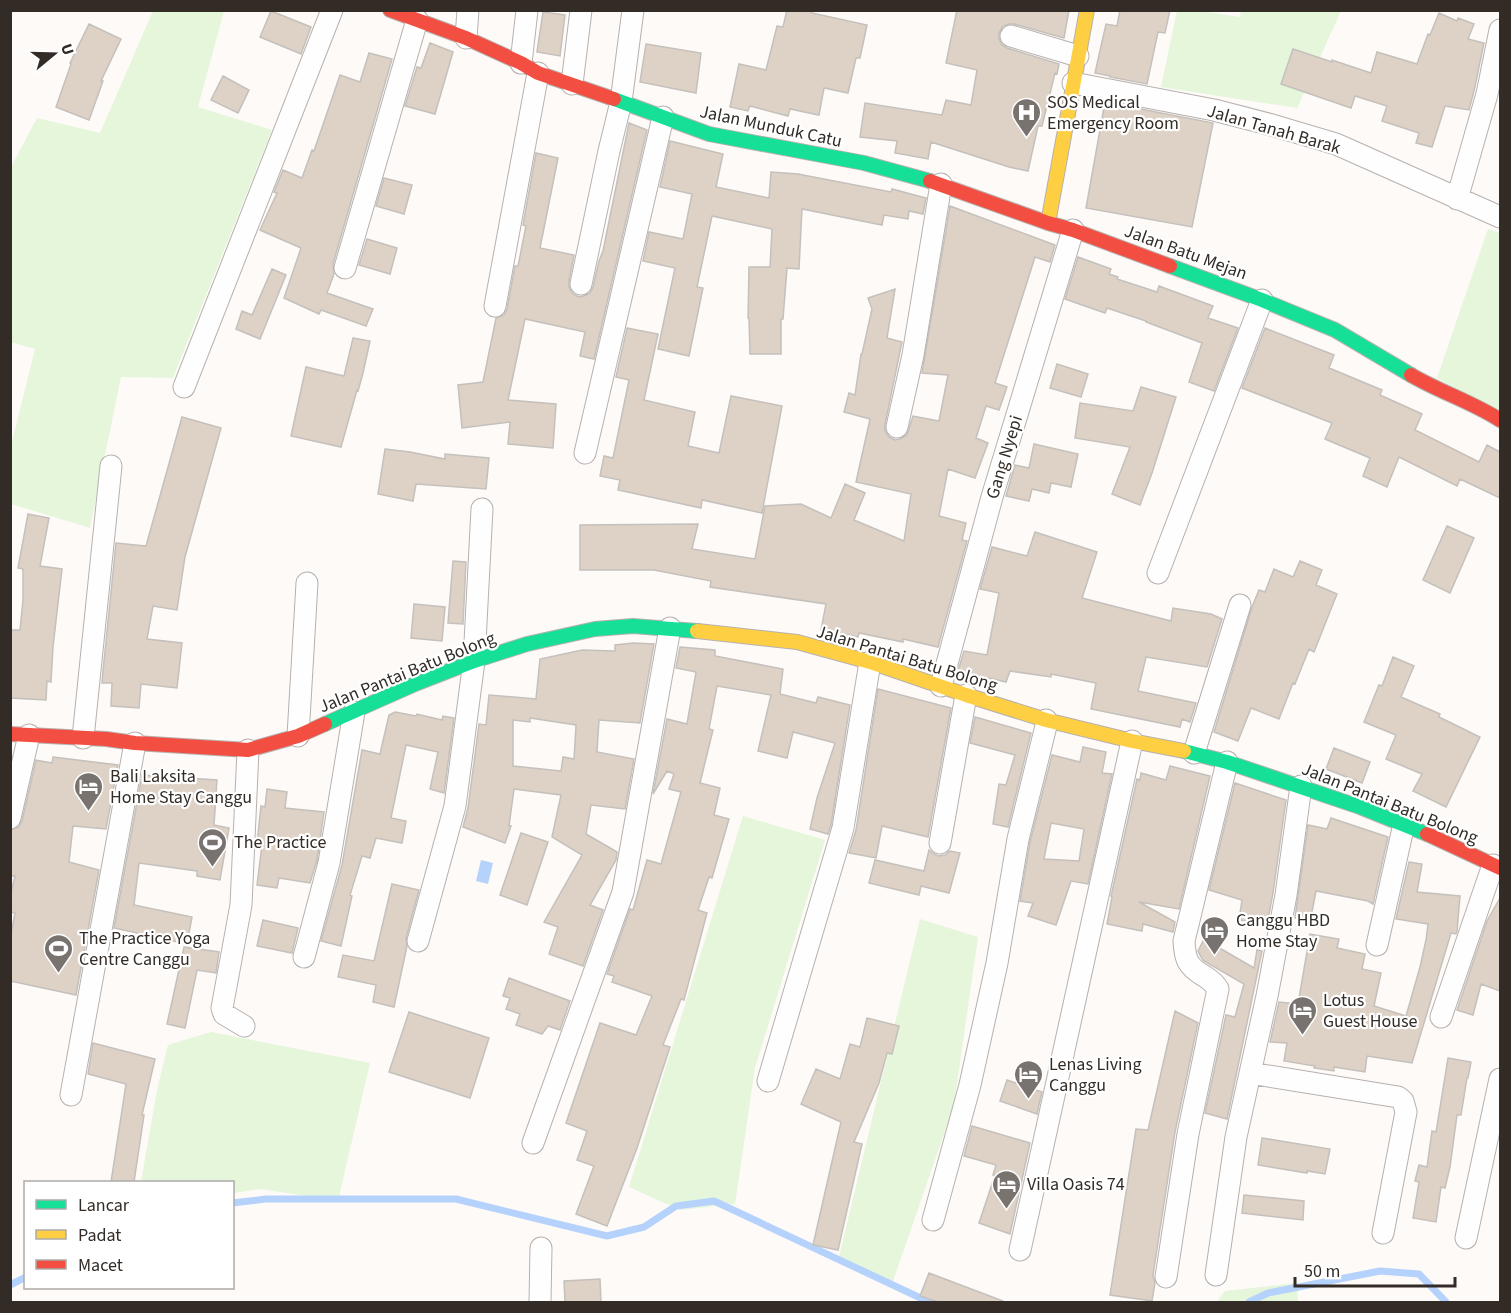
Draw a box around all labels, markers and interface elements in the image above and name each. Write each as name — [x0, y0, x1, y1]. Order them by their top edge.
north arrow — [24, 24, 84, 84]
text: U — [55, 41, 79, 58]
place label: SOS Medical Emergency Room — [1047, 90, 1179, 136]
hospital icon: SOS Medical Emergency Room — [1010, 96, 1042, 138]
street label: Jalan Tanah Barak — [1204, 98, 1344, 161]
street label: Jalan Munduk Catu — [697, 99, 844, 154]
street label: Jalan Batu Mejan — [1121, 219, 1251, 286]
street label: Gang Nyepi — [980, 412, 1029, 502]
street label: Jalan Pantai Batu Bolong — [813, 619, 1001, 698]
street label: Jalan Pantai Batu Bolong — [315, 626, 499, 719]
street label: Jalan Pantai Batu Bolong — [1298, 757, 1482, 850]
place label: Bali Laksita Home Stay Canggu — [110, 764, 252, 810]
hotel icon: Bali Laksita Home Stay Canggu — [73, 770, 105, 812]
sports icon: The Practice — [197, 826, 229, 868]
place label: The Practice — [234, 830, 326, 855]
place label: Canggu HBD Home Stay — [1236, 908, 1330, 954]
hotel icon: Canggu HBD Home Stay — [1199, 914, 1231, 956]
place label: The Practice Yoga Centre Canggu — [79, 926, 210, 972]
sports icon: The Practice Yoga Centre Canggu — [42, 932, 74, 974]
place label: Lotus Guest House — [1323, 988, 1418, 1034]
hotel icon: Lotus Guest House — [1286, 994, 1318, 1036]
place label: Lenas Living Canggu — [1049, 1052, 1141, 1098]
hotel icon: Lenas Living Canggu — [1012, 1058, 1044, 1100]
hotel icon: Villa Oasis 74 — [990, 1168, 1022, 1210]
place label: Villa Oasis 74 — [1027, 1172, 1125, 1197]
legend — [24, 1181, 234, 1289]
text: Lancar — [78, 1193, 130, 1218]
text: Padat — [78, 1223, 121, 1248]
scale bar — [1295, 1250, 1456, 1288]
text: Macet — [78, 1253, 123, 1278]
text: 50 m — [1304, 1259, 1340, 1284]

